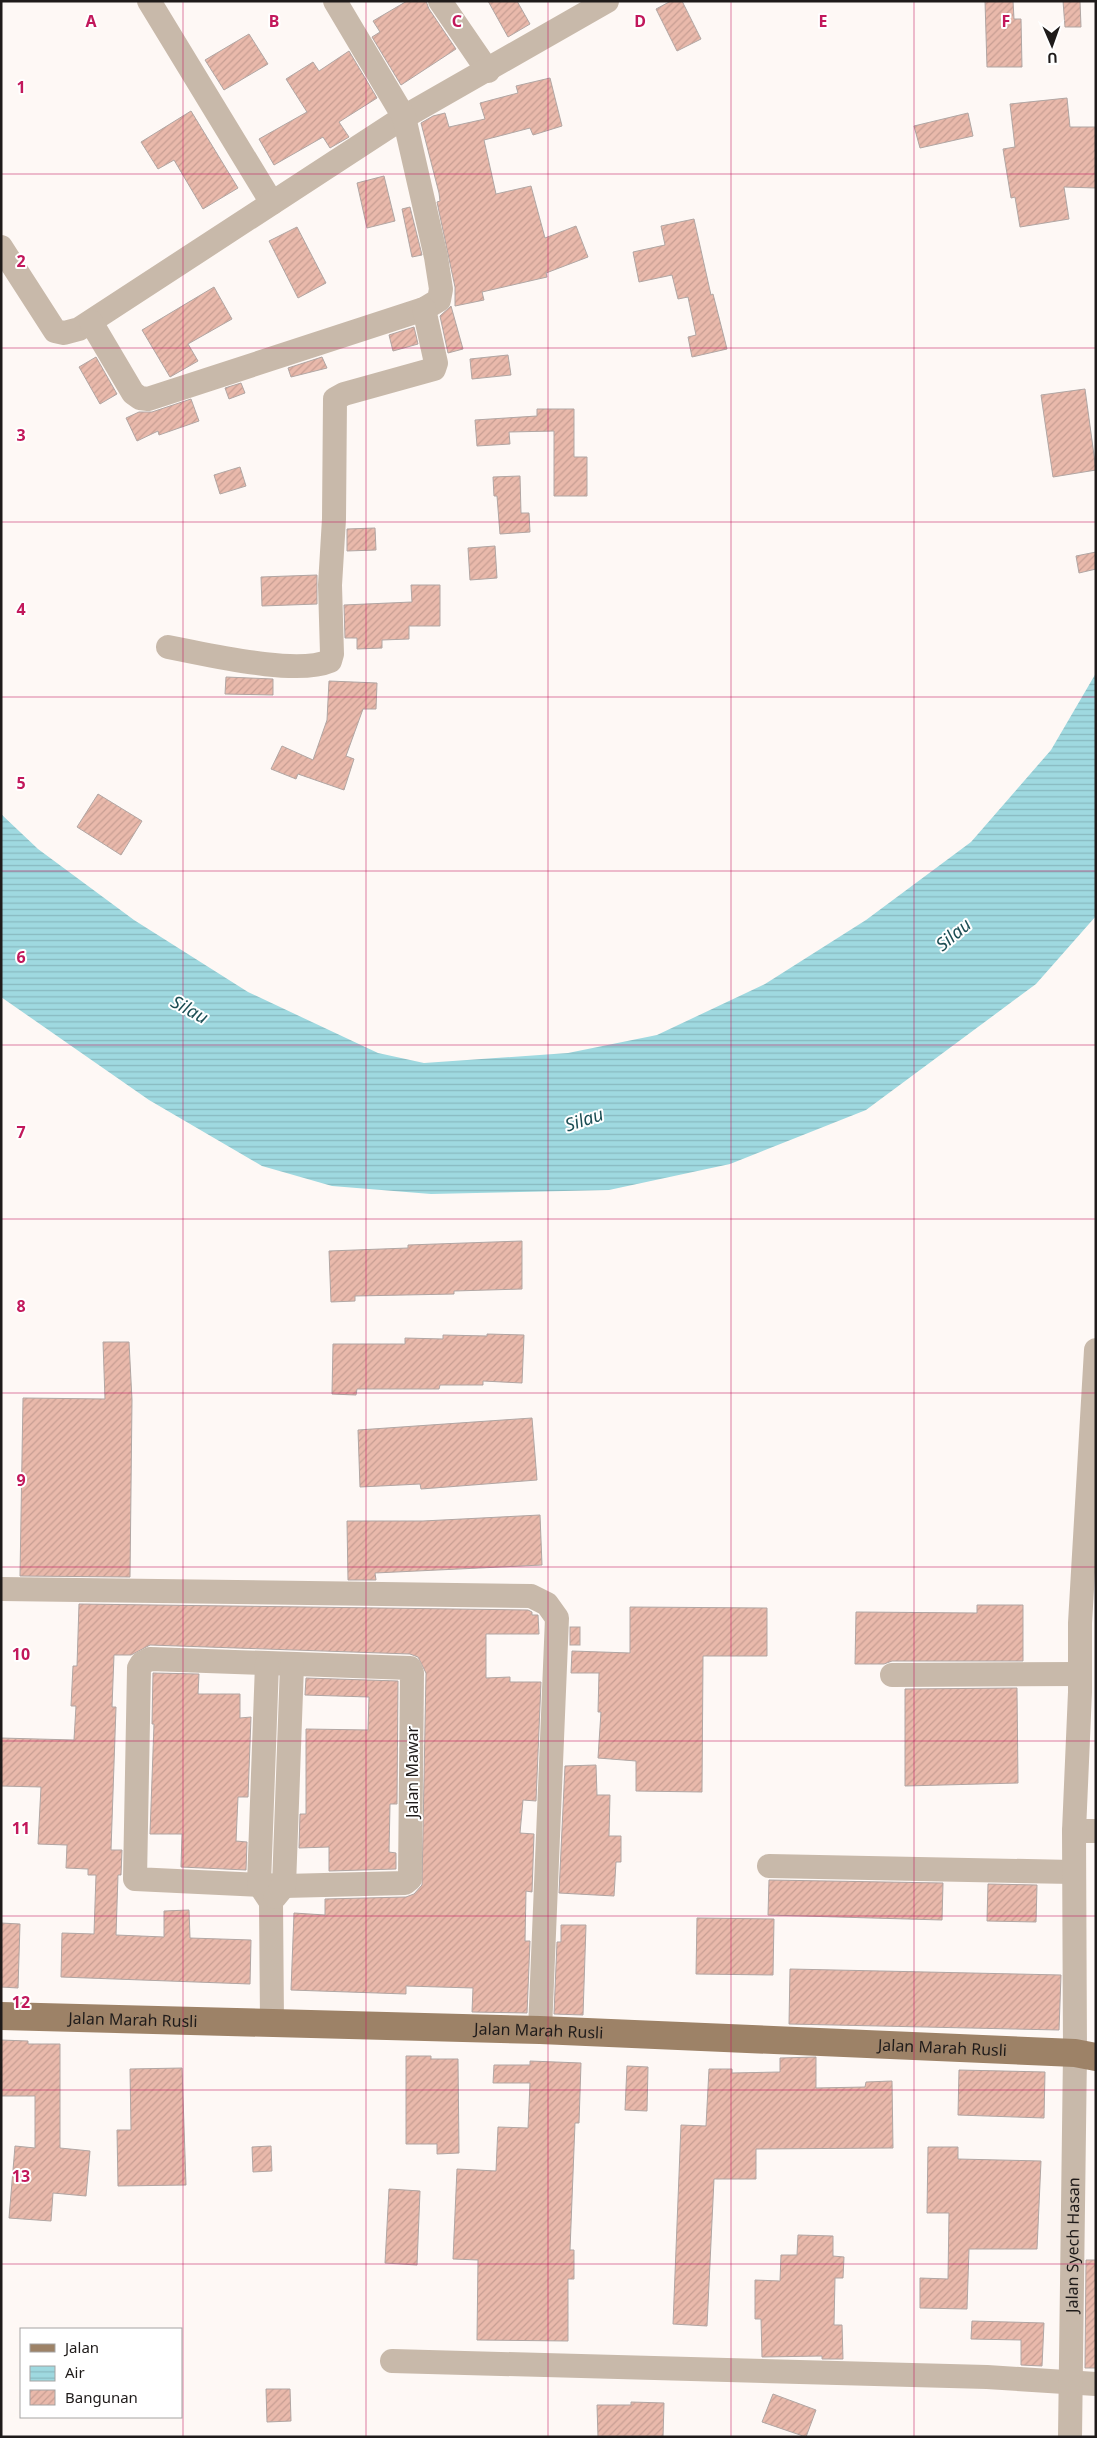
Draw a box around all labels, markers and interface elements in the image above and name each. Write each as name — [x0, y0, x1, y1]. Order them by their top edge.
text: A — [85, 10, 97, 32]
text: B — [269, 10, 279, 32]
text: C — [452, 10, 462, 32]
text: D — [634, 10, 646, 32]
text: E — [819, 10, 828, 32]
text: F — [1002, 10, 1010, 32]
north arrow — [1027, 20, 1077, 70]
text: U — [1047, 49, 1058, 68]
text: 1 — [16, 76, 26, 98]
text: 2 — [16, 250, 26, 272]
text: 3 — [16, 424, 26, 446]
text: 4 — [16, 598, 26, 620]
text: 5 — [16, 772, 26, 794]
water label: Silau — [930, 912, 976, 956]
text: 6 — [16, 946, 26, 968]
water label: Silau — [167, 989, 213, 1029]
water label: Silau — [562, 1102, 606, 1136]
text: 7 — [16, 1121, 26, 1143]
text: 8 — [16, 1295, 26, 1317]
text: 9 — [16, 1469, 26, 1491]
text: 10 — [12, 1643, 30, 1665]
street label: Jalan Mawar — [401, 1726, 423, 1820]
text: 11 — [12, 1817, 30, 1839]
text: 12 — [12, 1991, 30, 2013]
street label: Jalan Marah Rusli — [66, 2007, 198, 2032]
street label: Jalan Marah Rusli — [472, 2017, 604, 2044]
street label: Jalan Marah Rusli — [875, 2033, 1007, 2061]
text: 13 — [12, 2165, 30, 2187]
street label: Jalan Syech Hasan — [1061, 2177, 1084, 2315]
legend — [20, 2328, 182, 2418]
text: Jalan — [63, 2337, 99, 2357]
text: Air — [65, 2362, 85, 2382]
text: Bangunan — [65, 2387, 138, 2407]

